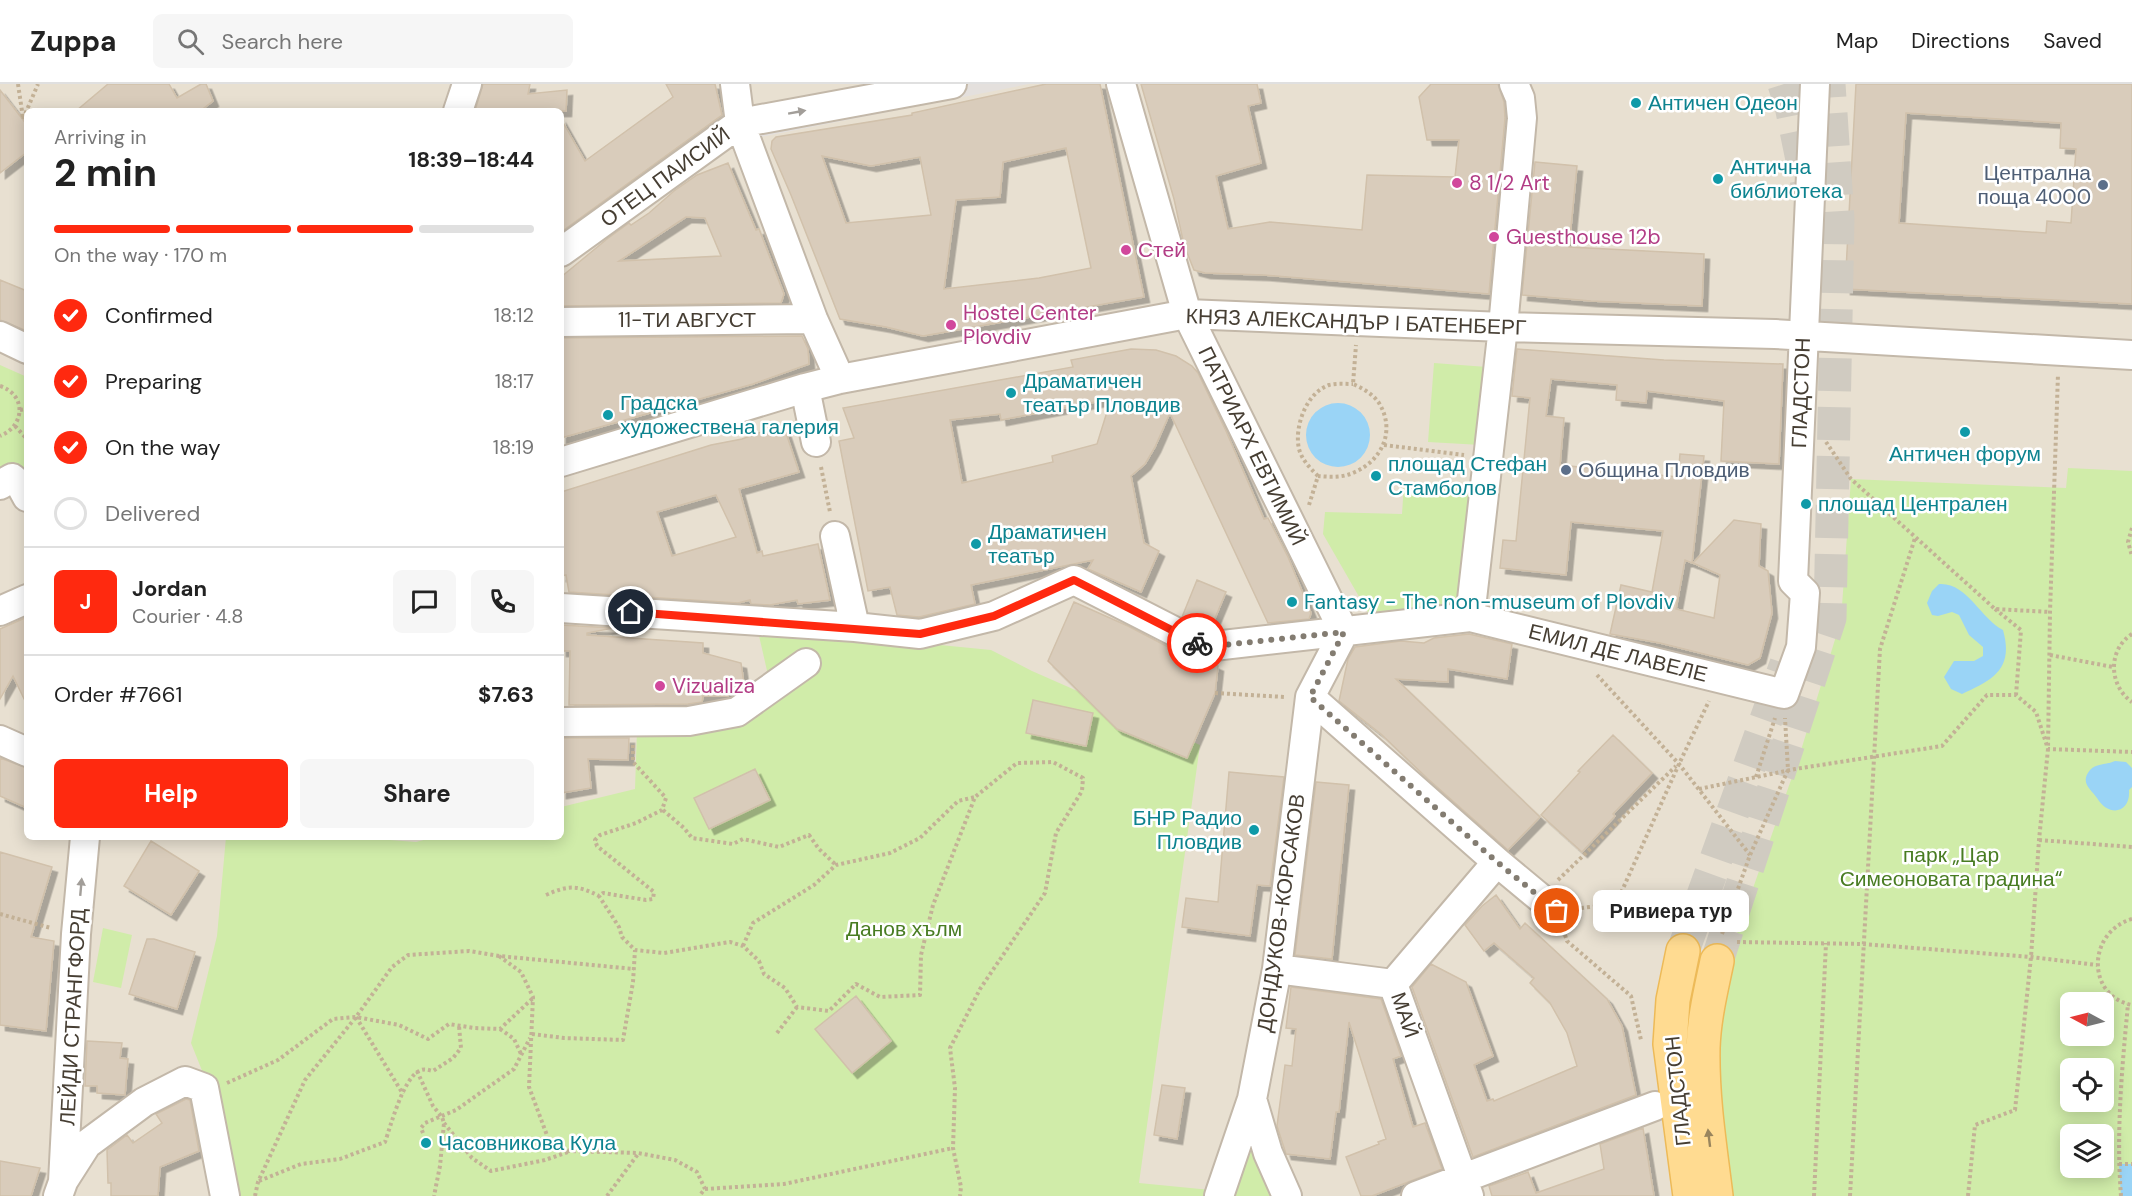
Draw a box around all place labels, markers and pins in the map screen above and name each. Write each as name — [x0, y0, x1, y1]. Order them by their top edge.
place label: Античен Одеон — [1648, 89, 1798, 117]
marker: Античен Одеон — [1629, 96, 1643, 110]
place label: Антична библиотека — [1730, 153, 1843, 205]
place label: Централна поща 4000 — [1978, 159, 2091, 211]
place label: 8 1/2 Art — [1469, 169, 1550, 197]
marker: Антична библиотека — [1711, 172, 1725, 186]
marker: 8 1/2 Art — [1450, 176, 1464, 190]
marker: Централна поща 4000 — [2096, 178, 2110, 192]
place label: Guesthouse 12b — [1506, 223, 1661, 251]
marker: Guesthouse 12b — [1487, 230, 1501, 244]
place label: Стей — [1138, 236, 1186, 264]
marker: Стей — [1119, 243, 1133, 257]
place label: Hostel Center Plovdiv — [963, 299, 1097, 351]
marker: Hostel Center Plovdiv — [944, 318, 958, 332]
place label: Драматичен театър Пловдив — [1023, 367, 1181, 419]
marker: Драматичен театър Пловдив — [1004, 386, 1018, 400]
place label: Градска художествена галерия — [620, 389, 839, 441]
marker: Градска художествена галерия — [601, 408, 615, 422]
marker: Античен форум — [1958, 425, 1972, 439]
place label: Античен форум — [1889, 440, 2041, 468]
place label: площад Стефан Стамболов — [1388, 450, 1547, 502]
place label: Община Пловдив — [1578, 456, 1750, 484]
marker: Община Пловдив — [1559, 463, 1573, 477]
marker: площад Стефан Стамболов — [1369, 469, 1383, 483]
place label: площад Централен — [1818, 490, 2008, 518]
marker: площад Централен — [1799, 497, 1813, 511]
place label: Драматичен театър — [988, 518, 1107, 570]
marker: Драматичен театър — [969, 537, 983, 551]
pin — [605, 586, 656, 637]
place label: Fantasy - The non-museum of Plovdiv — [1304, 588, 1675, 616]
marker: Fantasy - The non-museum of Plovdiv — [1285, 595, 1299, 609]
place label: Vizualiza — [672, 672, 755, 700]
marker: Vizualiza — [653, 679, 667, 693]
place label: БНР Радио Пловдив — [1133, 804, 1242, 856]
marker: БНР Радио Пловдив — [1247, 823, 1261, 837]
pin — [1531, 885, 1582, 936]
callout: Ривиера тур — [1593, 890, 1749, 932]
place label: Часовникова Кула — [438, 1129, 616, 1157]
marker: Часовникова Кула — [419, 1136, 433, 1150]

